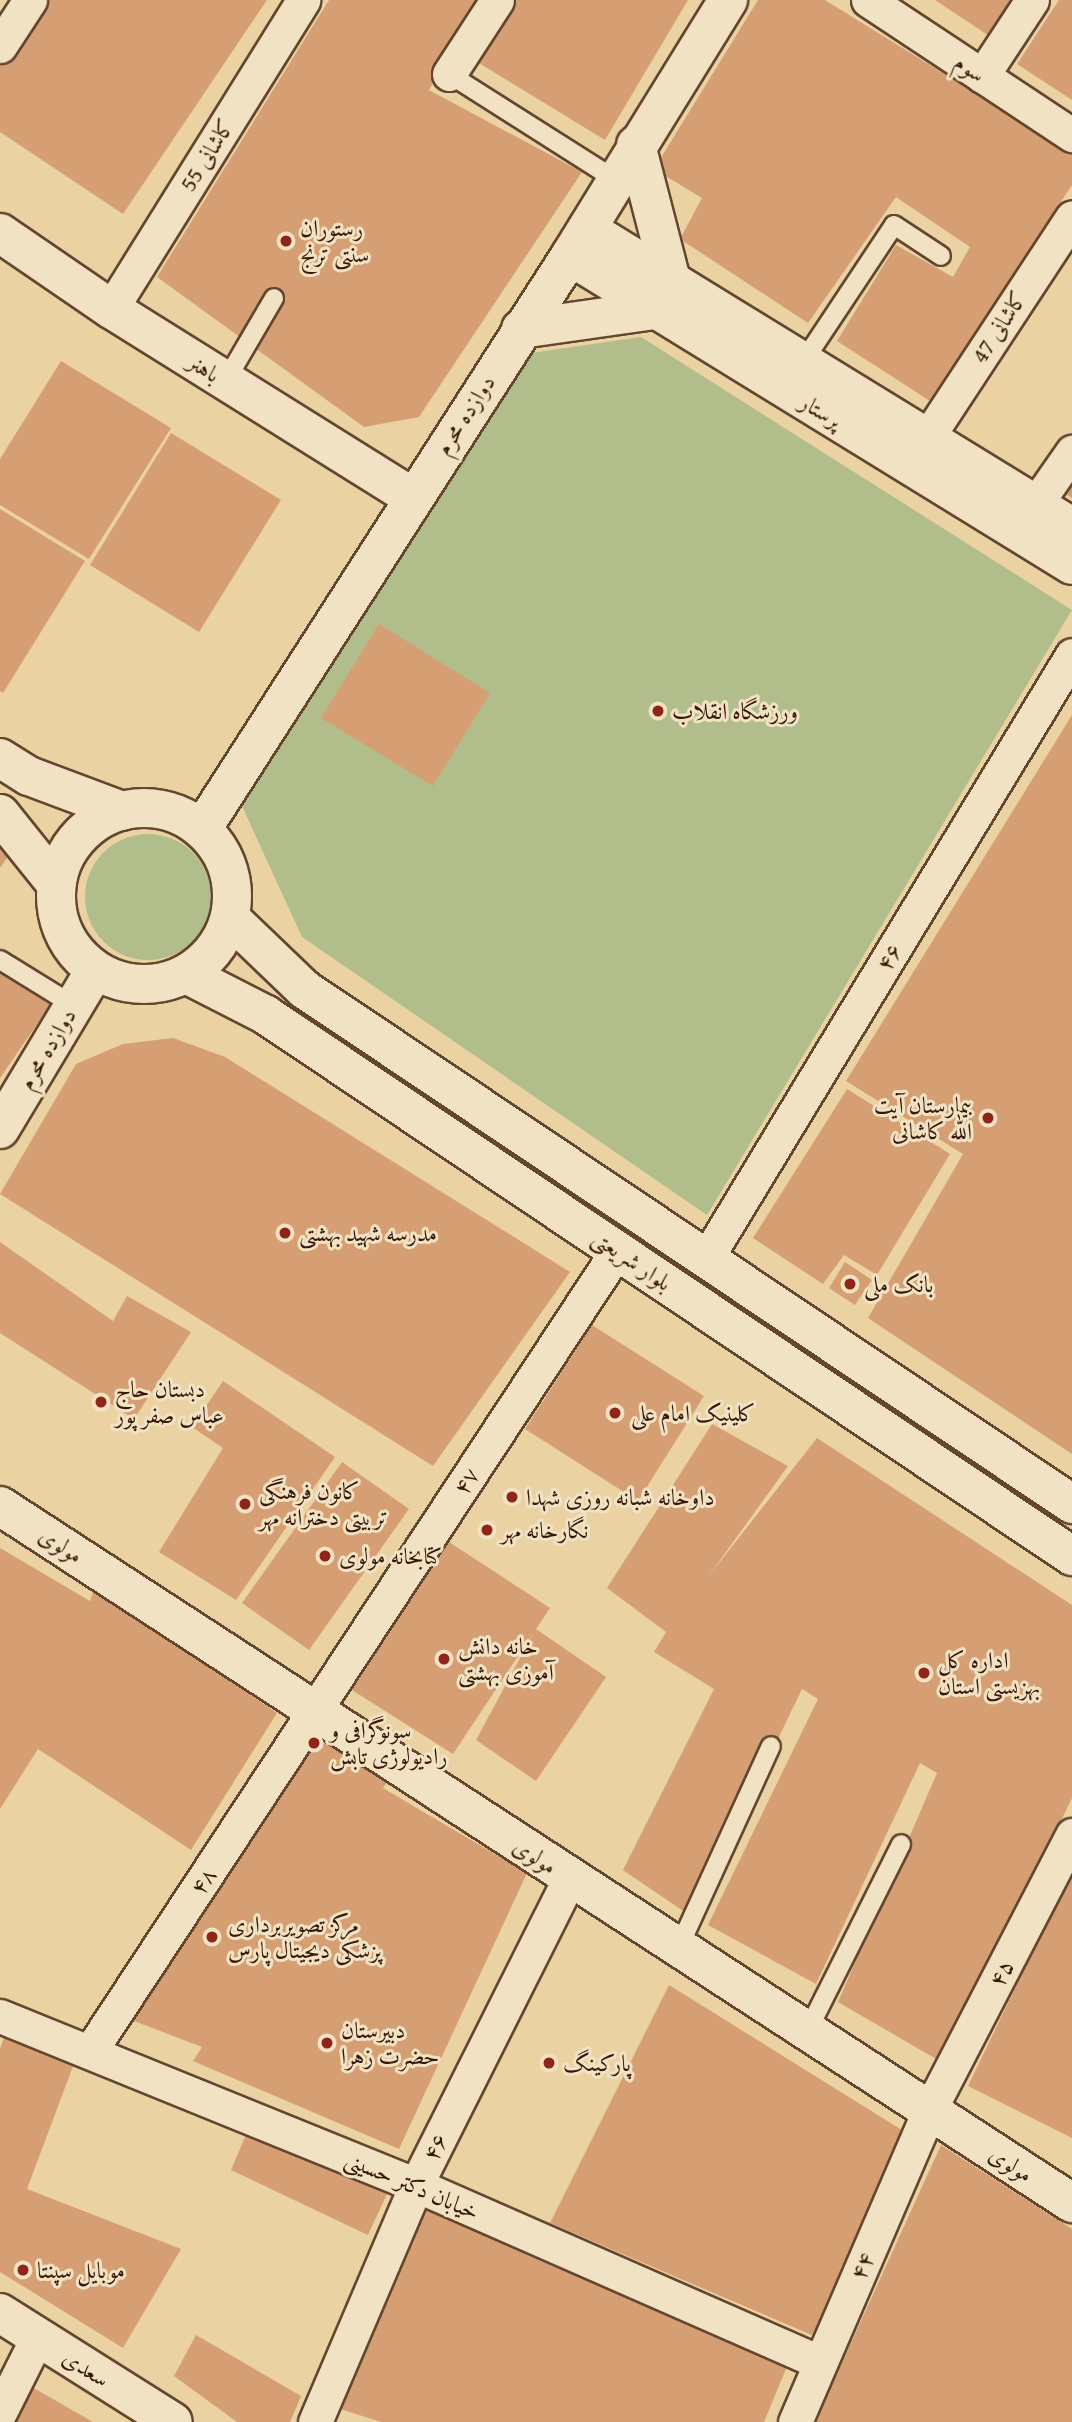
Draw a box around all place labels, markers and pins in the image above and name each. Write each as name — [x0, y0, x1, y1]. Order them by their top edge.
place label: رستوران سنتی ترنج — [300, 214, 369, 268]
marker: رستوران سنتی ترنج — [278, 233, 294, 249]
place label: ورزشگاه انقلاب — [672, 697, 798, 725]
marker: ورزشگاه انقلاب — [650, 703, 666, 719]
place label: بیمارستان آیت الله کاشانی — [874, 1091, 972, 1145]
marker: بیمارستان آیت الله کاشانی — [978, 1108, 998, 1128]
place label: مدرسه شهید بهشتی — [299, 1219, 437, 1247]
marker: مدرسه شهید بهشتی — [277, 1225, 293, 1241]
place label: بانک ملی — [864, 1270, 933, 1298]
marker: بانک ملی — [842, 1276, 858, 1292]
place label: دبستان حاج عباس صفر پور — [115, 1375, 224, 1429]
marker: دبستان حاج عباس صفر پور — [93, 1394, 109, 1410]
place label: کلینیک امام علی — [631, 1399, 756, 1427]
marker: کلینیک امام علی — [605, 1403, 625, 1423]
place label: کانون فرهنگی تربیتی دخترانه مهر — [259, 1477, 388, 1531]
place label: داوخانه شبانه روزی شهدا — [526, 1483, 714, 1511]
marker: داوخانه شبانه روزی شهدا — [504, 1489, 520, 1505]
marker: کانون فرهنگی تربیتی دخترانه مهر — [237, 1496, 253, 1512]
place label: نگارخانه مهر — [501, 1516, 588, 1544]
marker: نگارخانه مهر — [479, 1522, 495, 1538]
place label: کتابخانه مولوی — [339, 1542, 442, 1570]
marker: کتابخانه مولوی — [317, 1548, 333, 1564]
place label: خانه دانش آموزی بهشتی — [458, 1632, 554, 1686]
place label: اداره کل بهزیستی استان — [938, 1646, 1040, 1700]
marker: خانه دانش آموزی بهشتی — [436, 1651, 452, 1667]
marker: اداره کل بهزیستی استان — [916, 1665, 932, 1681]
place label: سونوگرافی و رادیولوژی تابش — [330, 1716, 447, 1770]
marker: سونوگرافی و رادیولوژی تابش — [304, 1733, 324, 1753]
place label: مرکز تصویربرداری پزشکی دیجیتال پارس — [228, 1910, 381, 1964]
marker: مرکز تصویربرداری پزشکی دیجیتال پارس — [202, 1927, 222, 1947]
place label: دبیرستان حضرت زهرا — [341, 2016, 439, 2070]
marker: دبیرستان حضرت زهرا — [319, 2035, 335, 2051]
place label: پارکینگ — [563, 2049, 631, 2077]
marker: پارکینگ — [541, 2055, 557, 2071]
place label: موبایل سپنتا — [37, 2256, 125, 2284]
marker: موبایل سپنتا — [15, 2262, 31, 2278]

